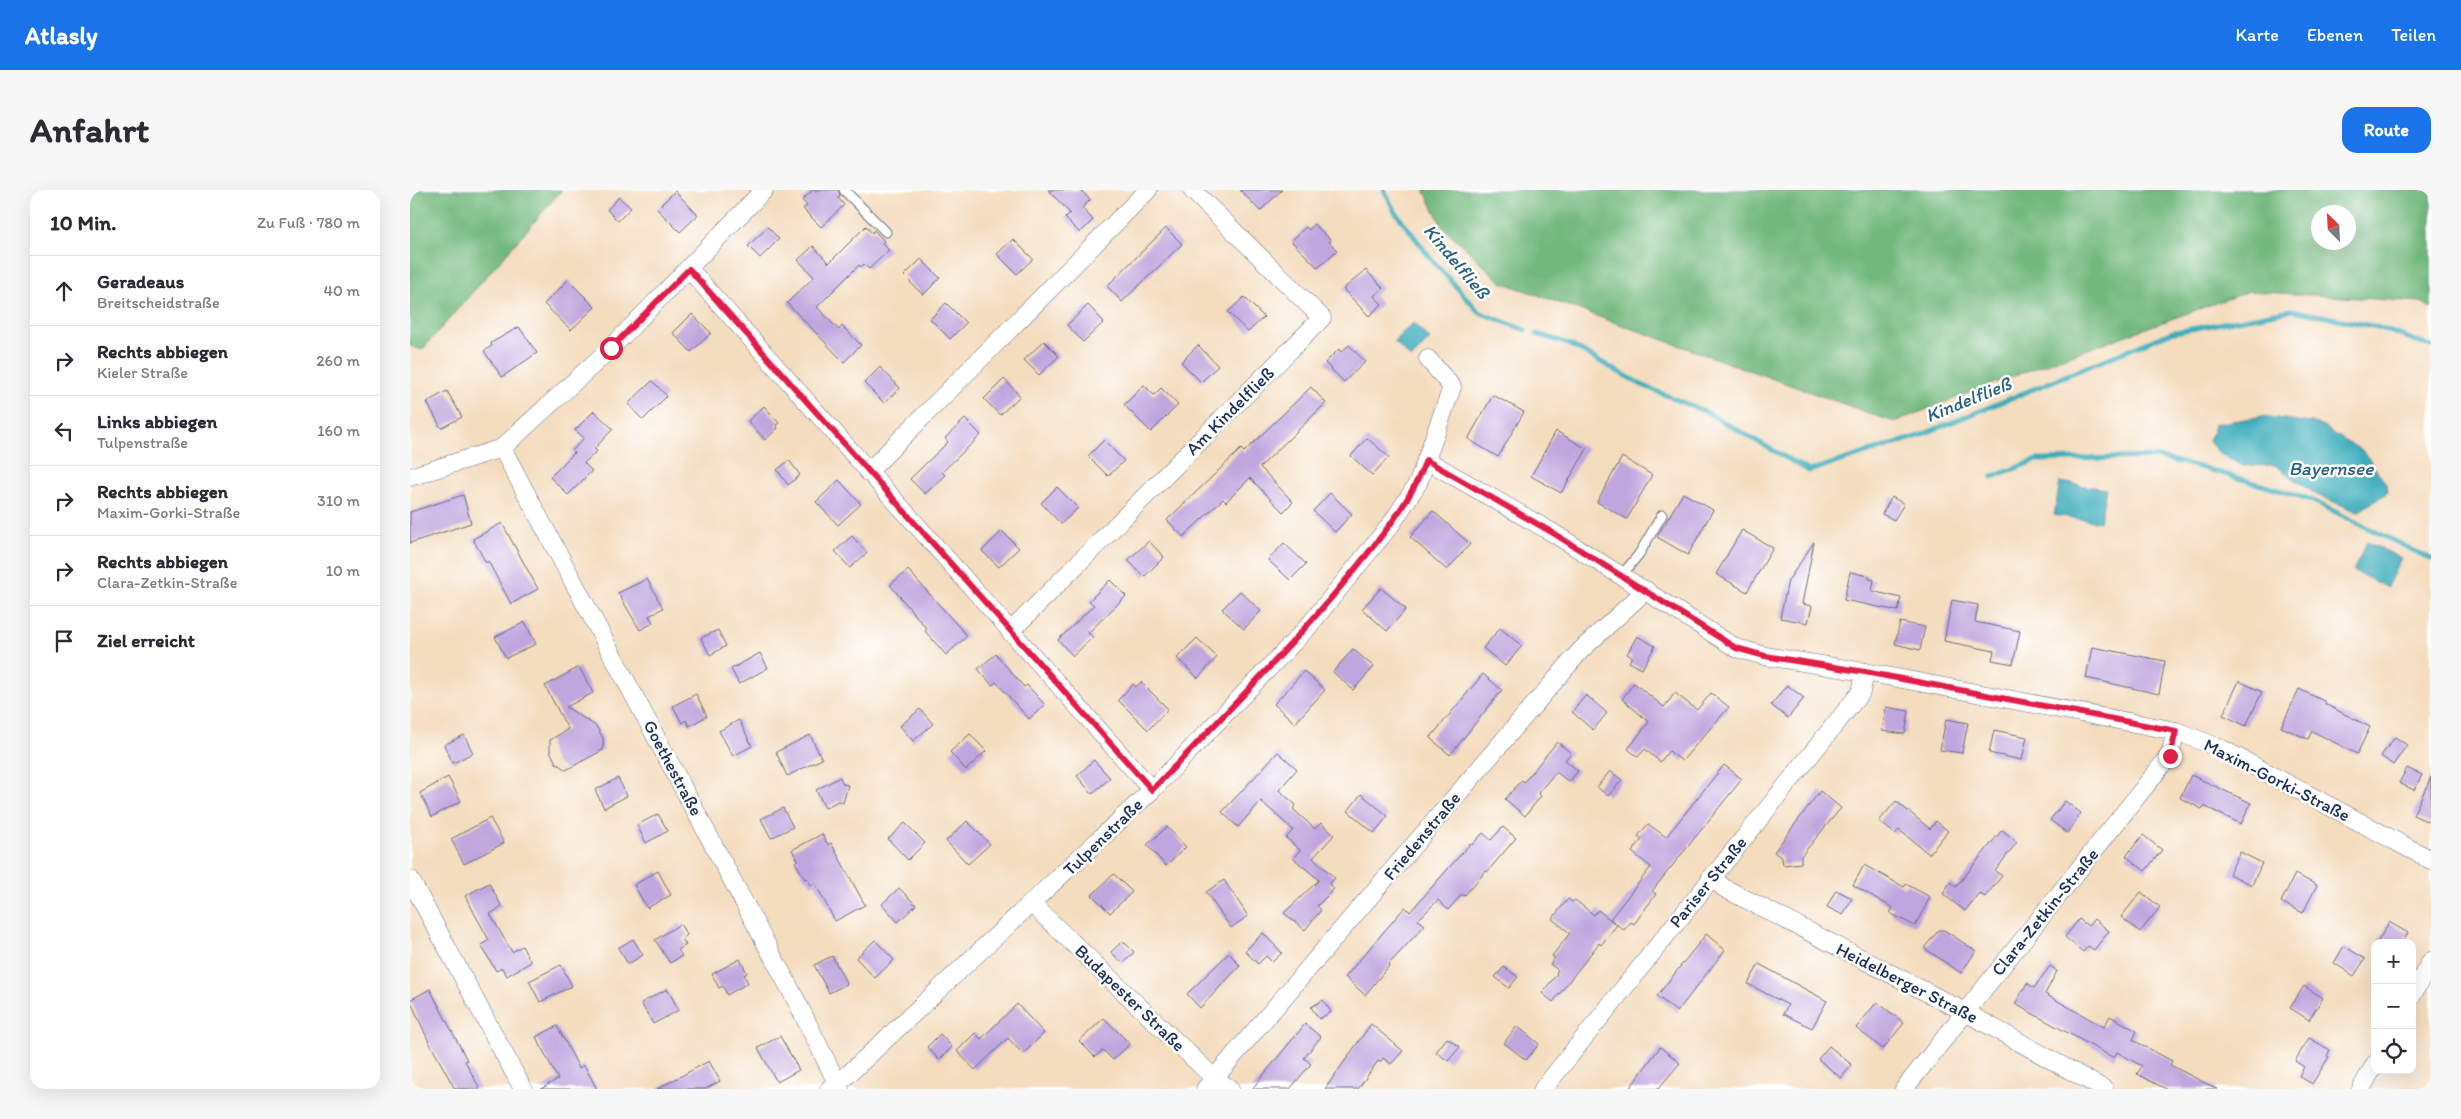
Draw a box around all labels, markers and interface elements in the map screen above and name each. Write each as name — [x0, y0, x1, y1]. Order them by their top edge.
text: Atlasly — [25, 21, 98, 50]
text: Karte — [2236, 24, 2279, 46]
text: Ebenen — [2307, 24, 2363, 46]
text: Teilen — [2391, 24, 2436, 46]
button: Route — [2342, 107, 2431, 153]
text: Anfahrt — [30, 109, 149, 151]
north arrow — [2311, 205, 2356, 250]
text: 10 Min. — [50, 210, 116, 235]
text: Zu Fuß · 780 m — [257, 213, 360, 232]
water label: Kindelfließ — [1419, 219, 1495, 304]
text: Geradeaus — [97, 270, 184, 293]
icon: ahead — [50, 277, 78, 305]
text: 40 m — [323, 281, 360, 300]
text: Breitscheidstraße — [97, 293, 220, 312]
route start — [600, 337, 623, 360]
text: Rechts abbiegen — [97, 340, 228, 363]
icon: right — [50, 347, 78, 375]
text: 260 m — [316, 351, 360, 370]
street label: Am Kindelfließ — [1181, 362, 1279, 460]
text: Kieler Straße — [97, 363, 188, 382]
water label: Kindelfließ — [1922, 371, 2016, 427]
text: Links abbiegen — [97, 410, 217, 433]
icon: left — [50, 417, 78, 445]
text: 160 m — [317, 421, 360, 440]
text: Tulpenstraße — [97, 433, 188, 452]
water label: Bayernsee — [2289, 457, 2374, 480]
text: Rechts abbiegen — [97, 480, 228, 503]
icon: right — [50, 487, 78, 515]
text: 310 m — [317, 491, 360, 510]
text: Maxim-Gorki-Straße — [97, 503, 240, 522]
text: Rechts abbiegen — [97, 550, 228, 573]
icon: right — [50, 557, 78, 585]
text: 10 m — [326, 561, 360, 580]
text: Clara-Zetkin-Straße — [97, 573, 237, 592]
icon: arrive — [50, 627, 78, 655]
text: Ziel erreicht — [97, 629, 195, 652]
street label: Goethestraße — [639, 716, 707, 820]
street label: Maxim-Gorki-Straße — [2200, 734, 2354, 826]
route end — [2159, 745, 2182, 768]
street label: Friedenstraße — [1379, 787, 1465, 885]
street label: Tulpenstraße — [1059, 794, 1147, 880]
street label: Pariser Straße — [1664, 832, 1752, 932]
street label: Clara-Zetkin-Straße — [1987, 844, 2103, 980]
street label: Heidelberger Straße — [1832, 938, 1982, 1028]
map controls — [2371, 939, 2416, 1074]
button: + — [2371, 939, 2416, 984]
street label: Budapester Straße — [1070, 940, 1190, 1056]
button: − — [2371, 984, 2416, 1029]
button: locate — [2371, 1029, 2416, 1074]

